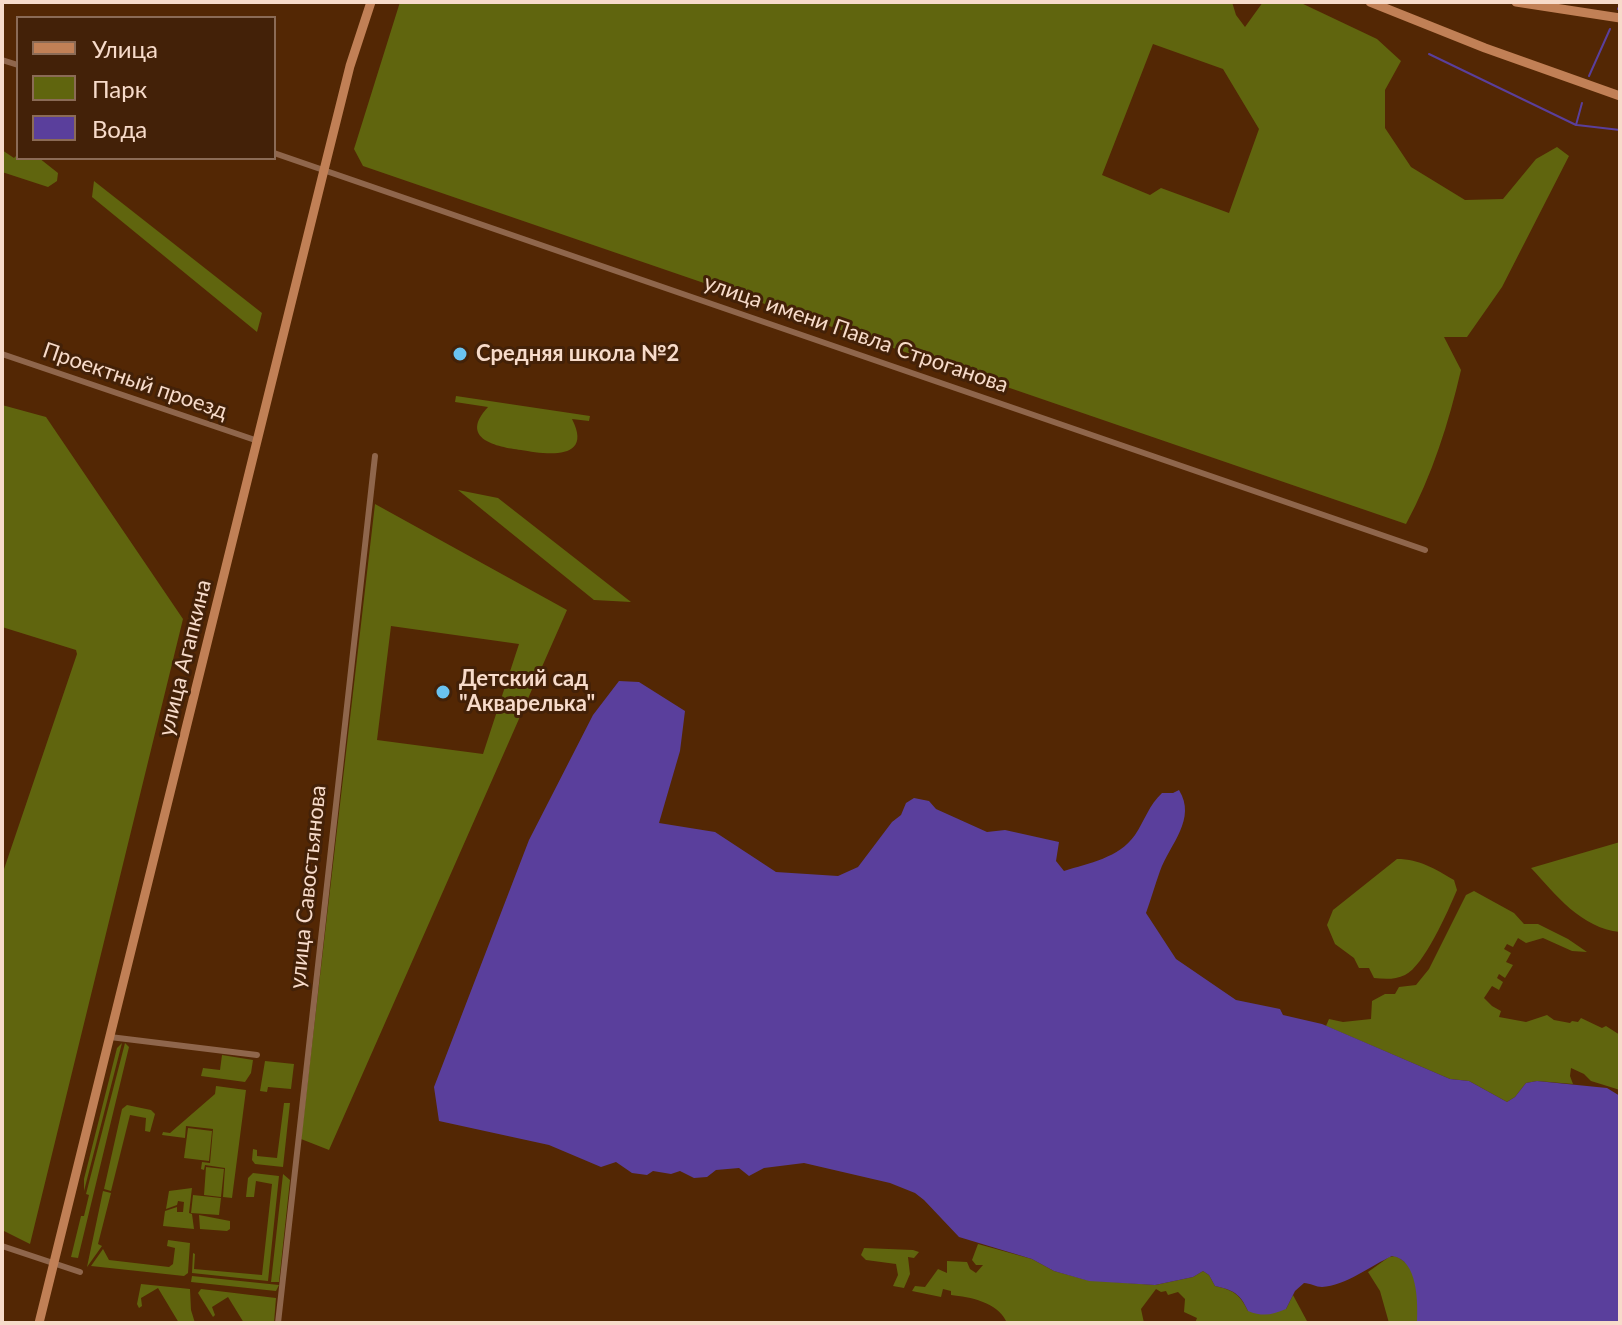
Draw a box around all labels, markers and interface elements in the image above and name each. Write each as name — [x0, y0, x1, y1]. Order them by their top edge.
legend — [16, 16, 276, 160]
text: Улица — [92, 34, 158, 63]
text: Парк — [92, 74, 147, 103]
text: Вода — [92, 114, 147, 143]
street label: улица имени Павла Строганова — [700, 269, 1012, 399]
street label: Проектный проезд — [39, 337, 231, 425]
place label: Средняя школа №2 — [476, 341, 679, 367]
marker: Средняя школа №2 — [451, 345, 469, 363]
street label: улица Агапкина — [153, 577, 217, 739]
place label: Детский сад "Акварелька" — [459, 666, 595, 718]
marker: Детский сад "Акварелька" — [434, 683, 452, 701]
street label: улица Савостьянова — [284, 784, 332, 990]

